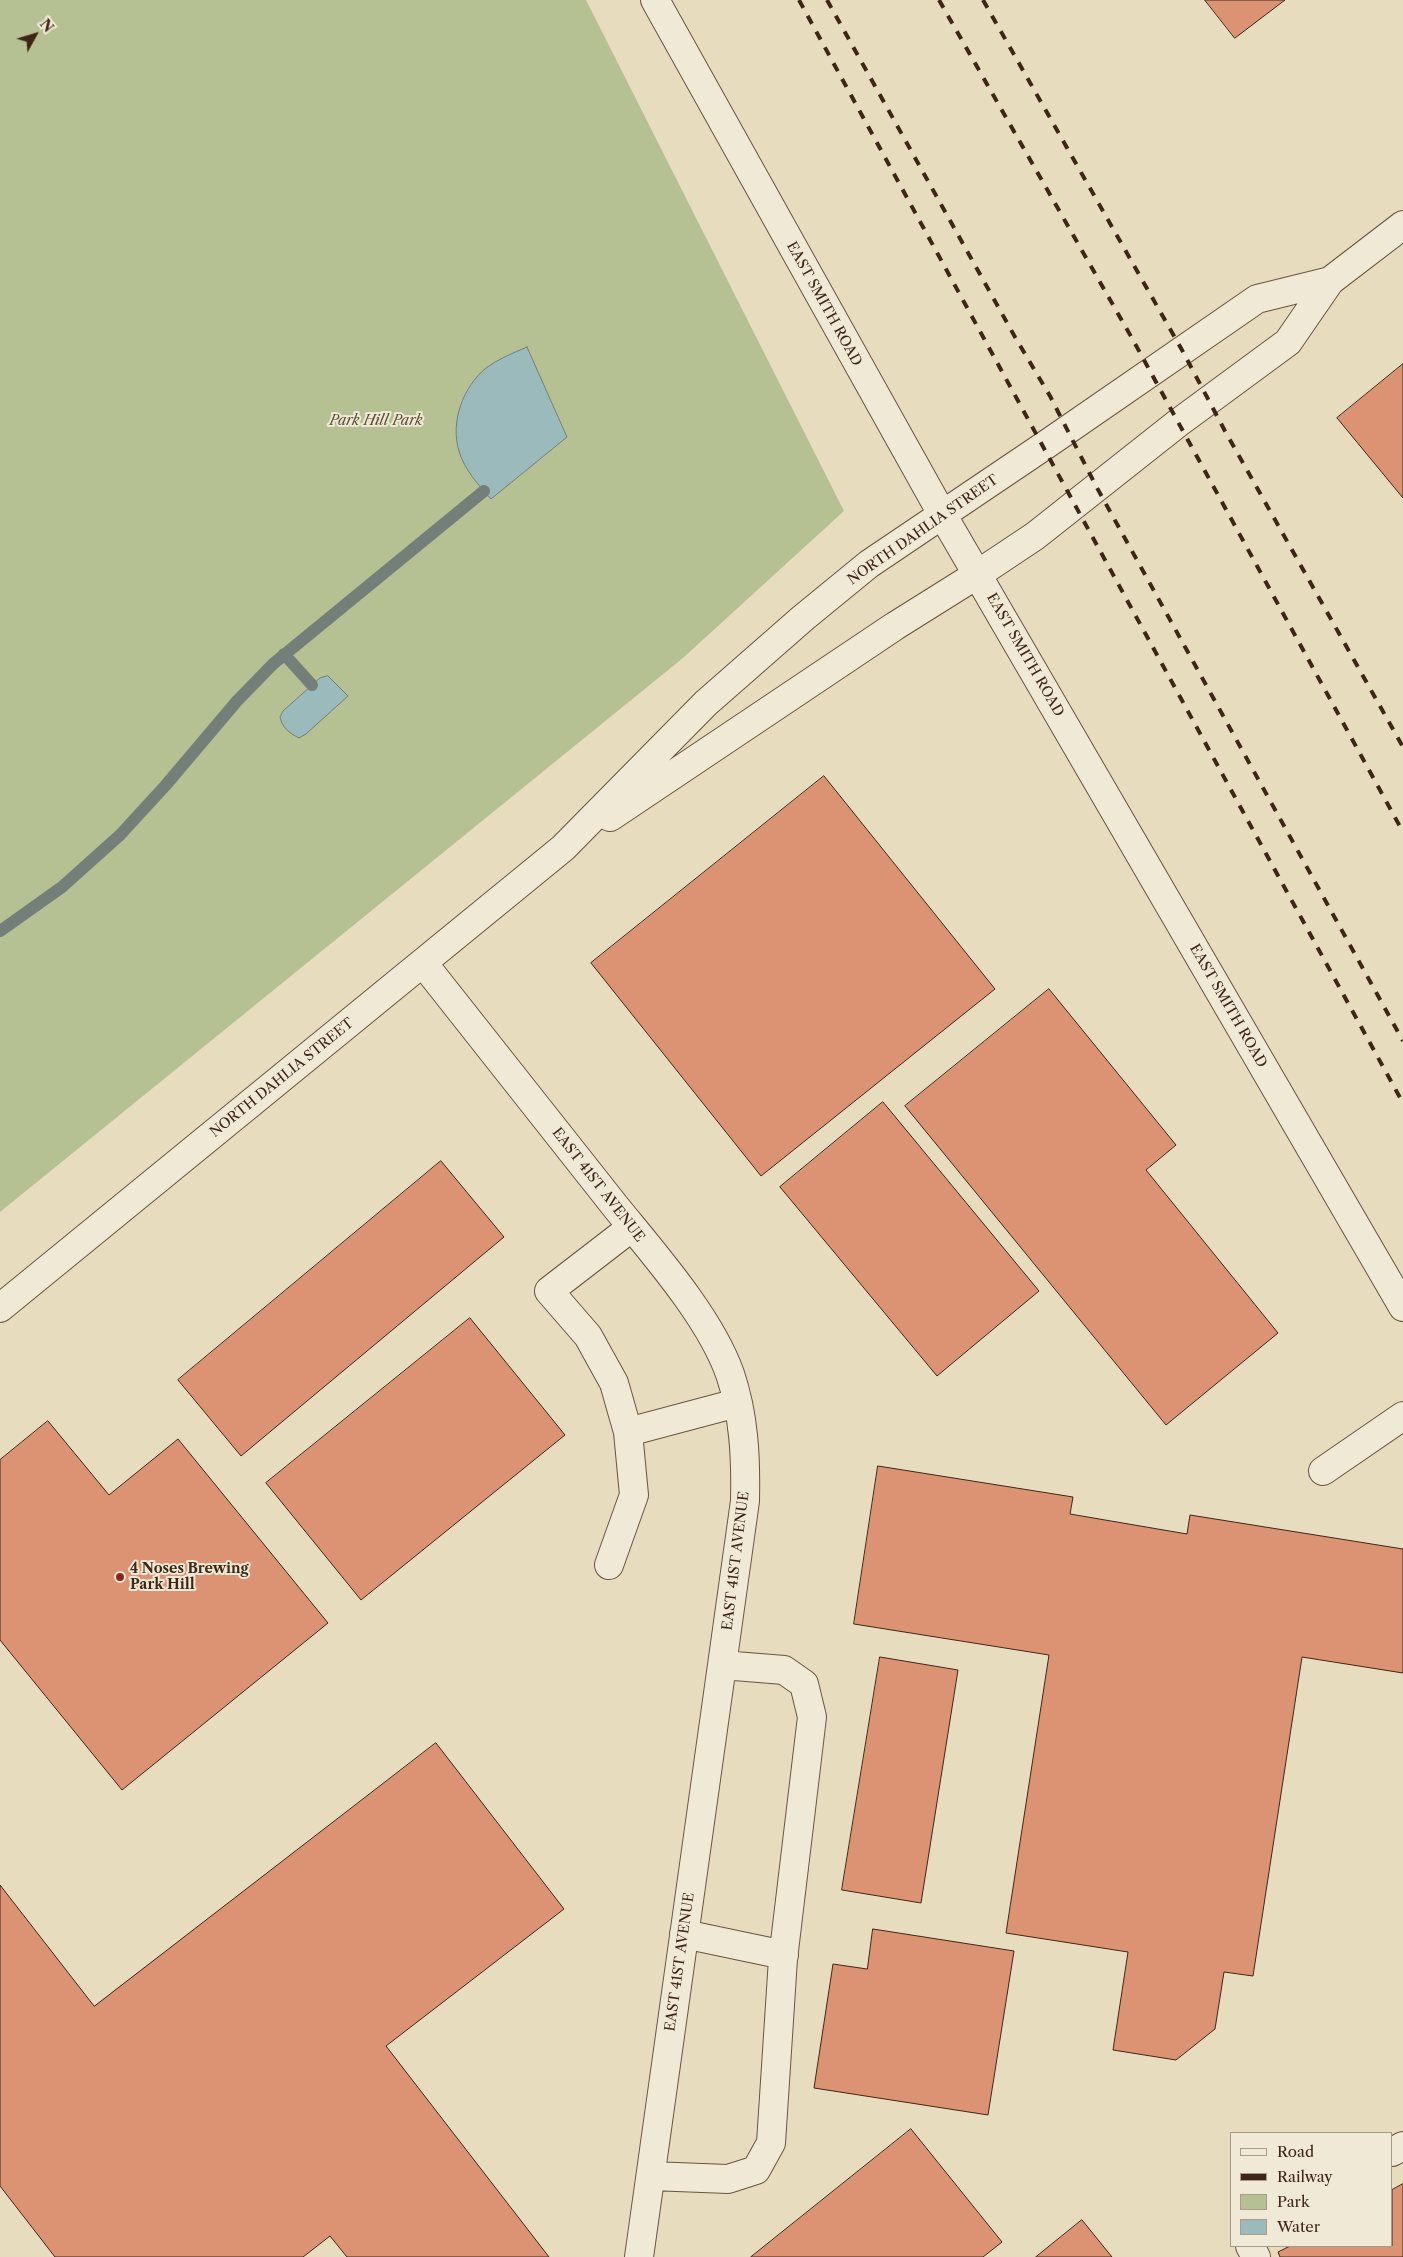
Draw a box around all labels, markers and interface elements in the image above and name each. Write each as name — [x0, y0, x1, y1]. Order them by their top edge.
north arrow — [10, 10, 60, 60]
text: N — [36, 15, 57, 36]
street label: EAST SMITH ROAD — [783, 239, 865, 369]
park label: Park Hill Park — [329, 413, 423, 429]
street label: NORTH DAHLIA STREET — [845, 472, 1001, 588]
street label: EAST SMITH ROAD — [983, 590, 1067, 720]
street label: EAST SMITH ROAD — [1186, 941, 1270, 1071]
street label: NORTH DAHLIA STREET — [207, 1015, 357, 1141]
street label: EAST 41ST AVENUE — [548, 1125, 648, 1245]
street label: EAST 41ST AVENUE — [719, 1490, 753, 1632]
place label: 4 Noses Brewing Park Hill — [130, 1561, 249, 1594]
marker: 4 Noses Brewing Park Hill — [114, 1571, 126, 1583]
street label: EAST 41ST AVENUE — [662, 1891, 698, 2033]
legend — [1230, 2132, 1393, 2247]
text: Road — [1277, 2142, 1314, 2161]
text: Railway — [1277, 2167, 1333, 2186]
text: Park — [1277, 2192, 1310, 2211]
text: Water — [1277, 2217, 1320, 2236]

